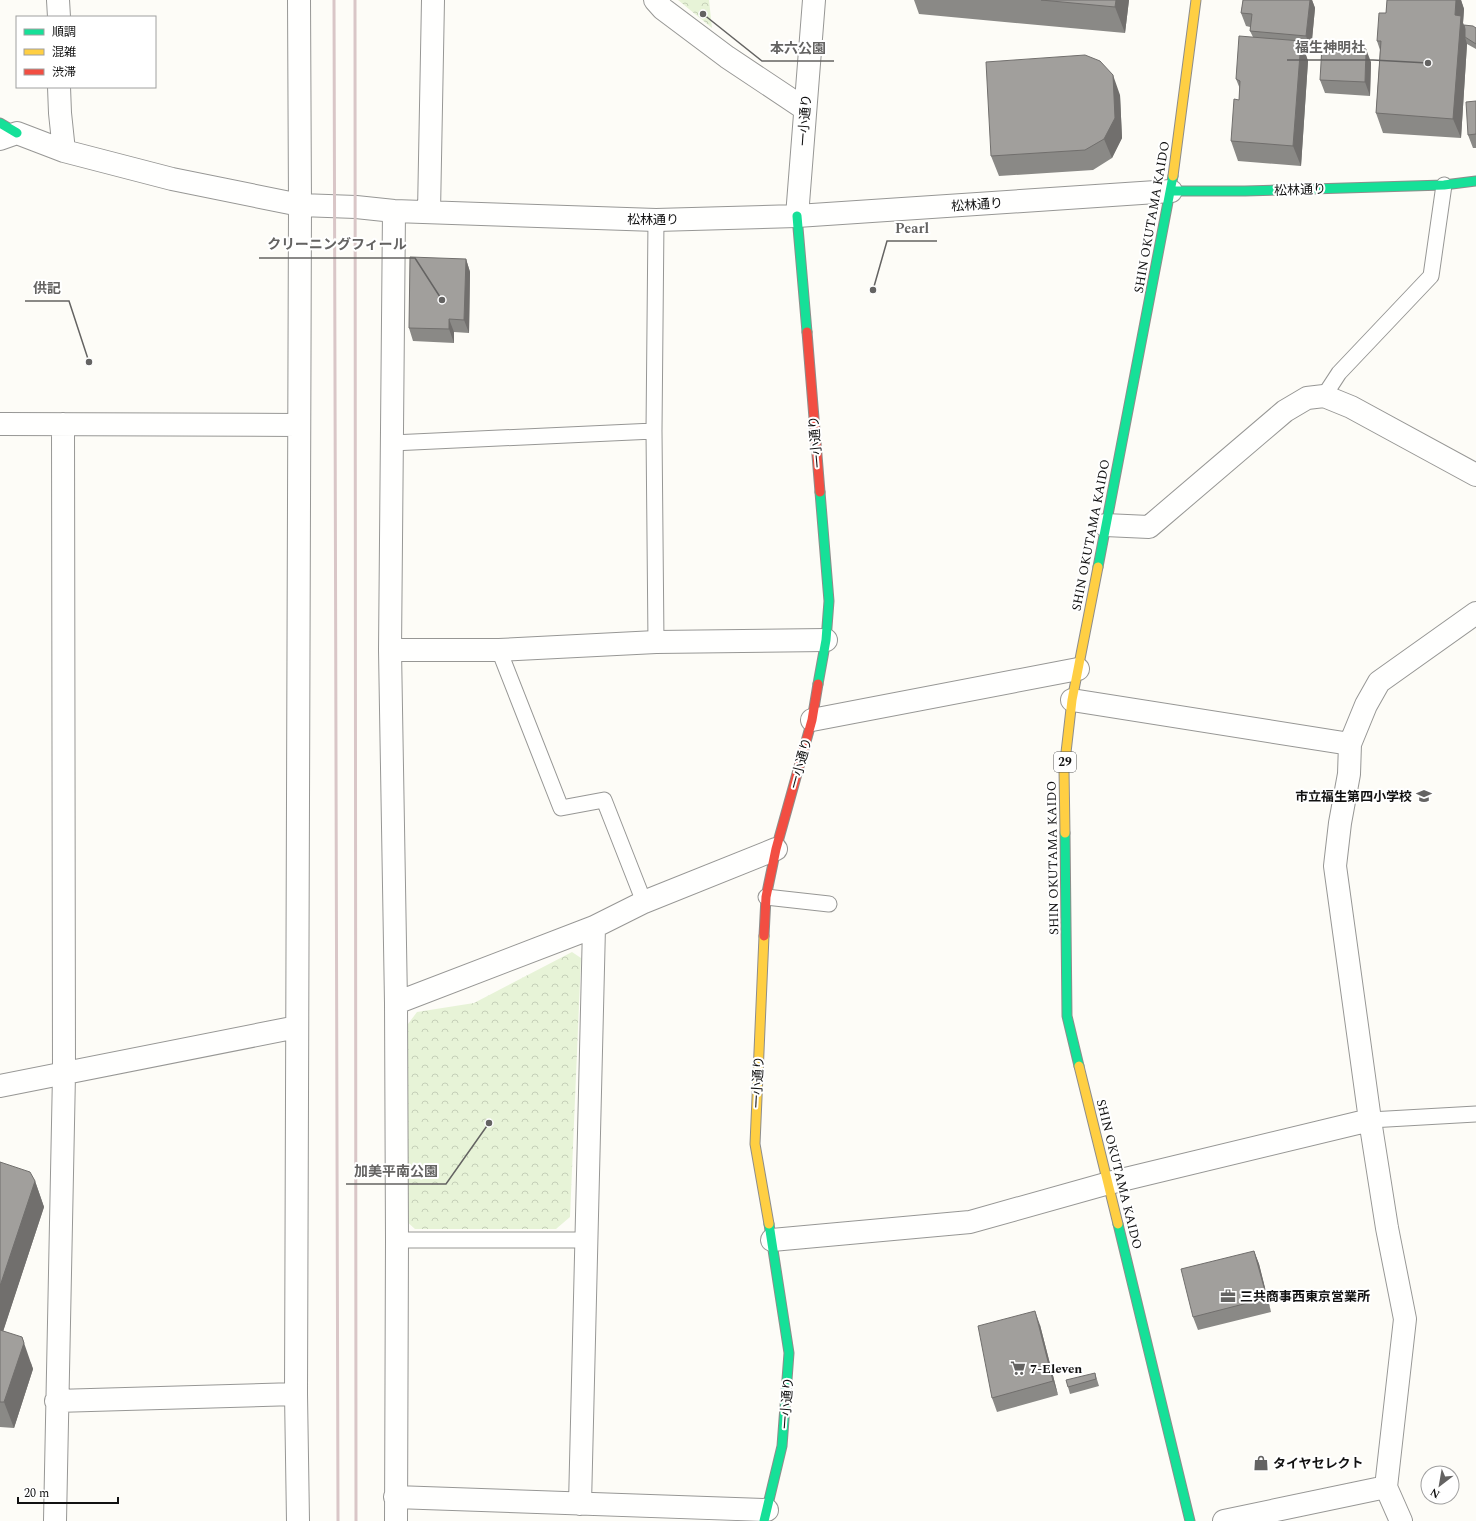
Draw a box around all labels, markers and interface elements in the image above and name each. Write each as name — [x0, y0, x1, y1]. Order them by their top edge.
legend — [16, 16, 156, 88]
text: 順調 — [52, 23, 76, 42]
callout: 福生神明社 — [1287, 34, 1373, 60]
callout: 本六公園 — [762, 35, 834, 61]
text: 福生神明社 — [1295, 37, 1365, 58]
text: 本六公園 — [770, 38, 826, 59]
text: 混雑 — [52, 43, 76, 62]
text: 渋滞 — [52, 63, 76, 82]
street label: 一小通り — [793, 93, 817, 147]
street label: SHIN OKUTAMA KAIDO — [1129, 140, 1175, 295]
street label: 松林通り — [1274, 179, 1326, 201]
street label: 松林通り — [950, 193, 1004, 217]
street label: 松林通り — [627, 210, 679, 230]
callout: Pearl — [887, 215, 937, 241]
text: Pearl — [895, 218, 929, 239]
callout: クリーニングフィール — [259, 232, 415, 258]
text: クリーニングフィール — [267, 234, 407, 255]
callout: 供記 — [25, 275, 69, 301]
text: 供記 — [33, 278, 61, 299]
street label: 一小通り — [804, 415, 828, 469]
street label: SHIN OKUTAMA KAIDO — [1066, 458, 1116, 613]
street label: 一小通り — [785, 736, 817, 791]
road number: 29 — [1054, 752, 1076, 772]
street label: SHIN OKUTAMA KAIDO — [1042, 781, 1064, 935]
place label: 市立福生第四小学校 — [1295, 787, 1412, 807]
school or university icon: 市立福生第四小学校 — [1415, 787, 1433, 805]
street label: 一小通り — [747, 1056, 769, 1109]
street label: SHIN OKUTAMA KAIDO — [1091, 1097, 1147, 1251]
callout: 加美平南公園 — [346, 1158, 446, 1184]
text: 加美平南公園 — [354, 1161, 438, 1182]
office icon: 三共商事西東京営業所 — [1219, 1287, 1237, 1305]
place label: 三共商事西東京営業所 — [1240, 1287, 1370, 1307]
supermarket icon: 7-Eleven — [1009, 1359, 1027, 1377]
place label: 7-Eleven — [1030, 1359, 1082, 1379]
street label: 一小通り — [775, 1376, 799, 1430]
shop icon: タイヤセレクト — [1252, 1454, 1270, 1472]
place label: タイヤセレクト — [1273, 1454, 1364, 1474]
north arrow — [1420, 1465, 1460, 1505]
scale bar — [18, 1479, 118, 1505]
text: 20 m — [24, 1484, 49, 1503]
text: N — [1427, 1484, 1443, 1503]

